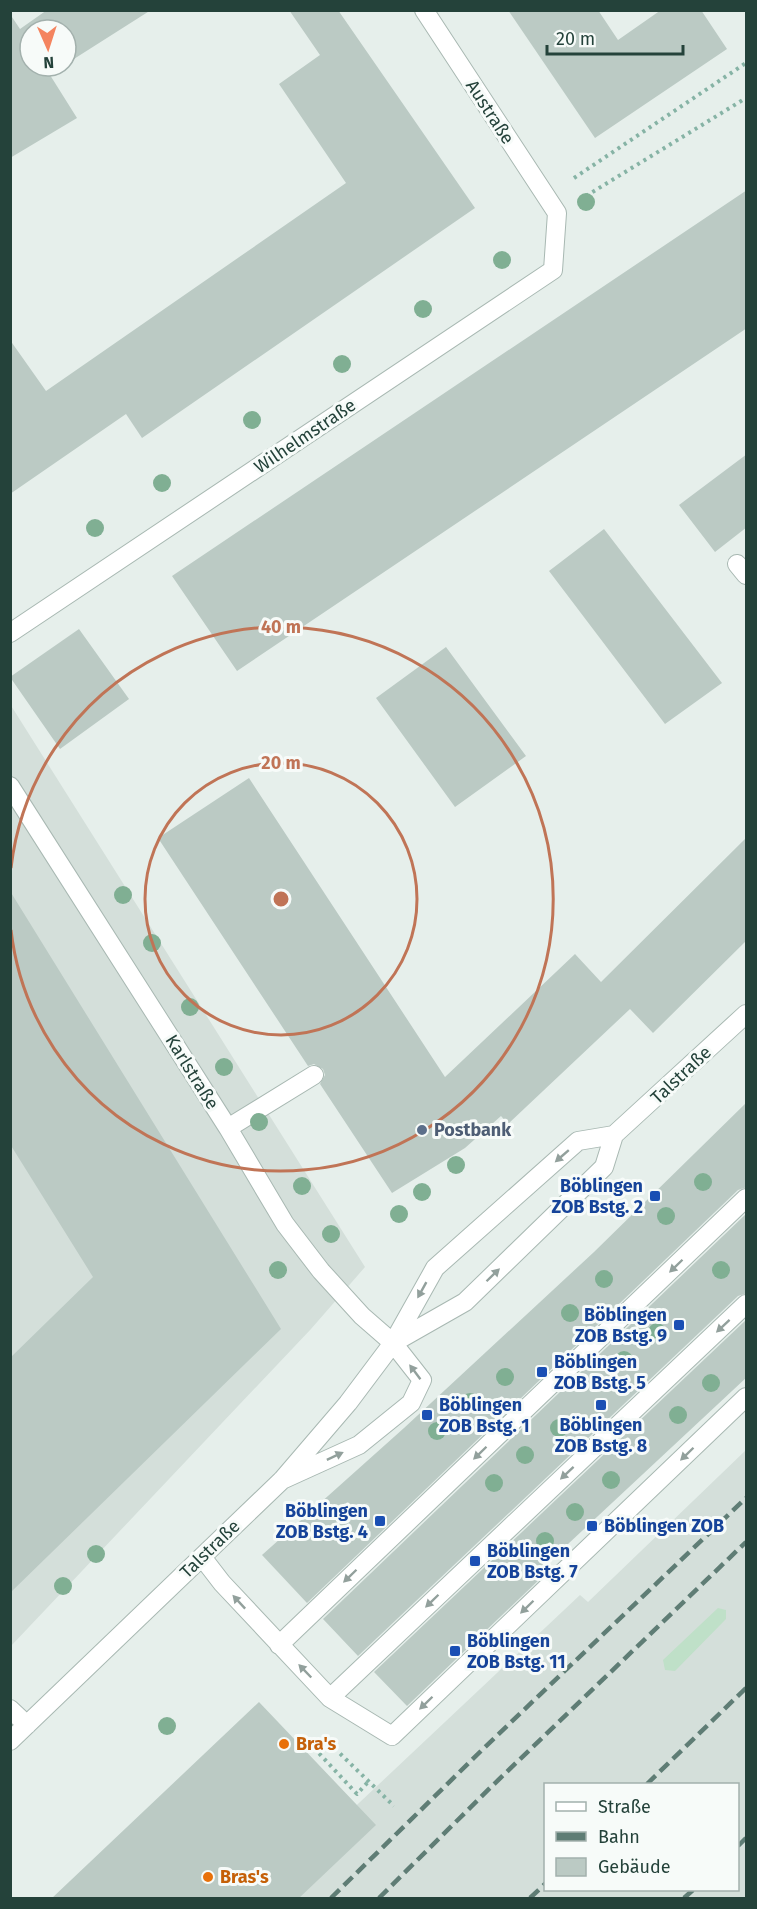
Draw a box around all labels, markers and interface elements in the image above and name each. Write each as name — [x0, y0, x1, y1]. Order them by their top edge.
north arrow — [18, 18, 78, 78]
scale bar — [547, 18, 684, 56]
text: 20 m — [556, 28, 595, 50]
text: N — [43, 53, 55, 72]
street label: Austraße — [461, 76, 519, 148]
street label: Wilhelmstraße — [250, 394, 360, 478]
text: 40 m — [261, 616, 301, 638]
text: 20 m — [261, 752, 301, 774]
centre of rings — [271, 889, 291, 909]
street label: Karlstraße — [160, 1031, 224, 1113]
street label: Talstraße — [646, 1041, 716, 1109]
place label: Postbank — [434, 1119, 512, 1141]
marker: Postbank — [415, 1123, 429, 1137]
one-way arrow — [554, 1149, 570, 1162]
place label: Böblingen ZOB Bstg. 2 — [552, 1175, 643, 1218]
marker: Böblingen ZOB Bstg. 2 — [648, 1189, 662, 1203]
one-way arrow — [668, 1259, 683, 1273]
one-way arrow — [486, 1268, 501, 1282]
one-way arrow — [417, 1282, 427, 1299]
place label: Böblingen ZOB Bstg. 9 — [575, 1304, 667, 1347]
marker: Böblingen ZOB Bstg. 9 — [672, 1318, 686, 1332]
one-way arrow — [715, 1319, 730, 1333]
place label: Böblingen ZOB Bstg. 5 — [554, 1351, 646, 1394]
one-way arrow — [410, 1364, 422, 1379]
marker: Böblingen ZOB Bstg. 5 — [535, 1365, 549, 1379]
place label: Böblingen ZOB Bstg. 1 — [439, 1394, 530, 1437]
marker: Böblingen ZOB Bstg. 8 — [594, 1398, 608, 1412]
marker: Böblingen ZOB Bstg. 1 — [420, 1408, 434, 1422]
place label: Böblingen ZOB Bstg. 8 — [555, 1414, 647, 1457]
one-way arrow — [473, 1445, 487, 1459]
one-way arrow — [680, 1447, 695, 1460]
one-way arrow — [327, 1451, 345, 1461]
one-way arrow — [560, 1466, 575, 1480]
place label: Böblingen ZOB Bstg. 4 — [276, 1500, 368, 1543]
marker: Böblingen ZOB Bstg. 4 — [373, 1514, 387, 1528]
street label: Talstraße — [175, 1515, 245, 1583]
place label: Böblingen ZOB — [604, 1515, 724, 1537]
marker: Böblingen ZOB — [585, 1519, 599, 1533]
place label: Böblingen ZOB Bstg. 7 — [487, 1540, 578, 1583]
marker: Böblingen ZOB Bstg. 7 — [468, 1554, 482, 1568]
one-way arrow — [344, 1569, 358, 1583]
one-way arrow — [426, 1594, 440, 1608]
one-way arrow — [233, 1595, 246, 1610]
one-way arrow — [519, 1600, 534, 1614]
place label: Böblingen ZOB Bstg. 11 — [467, 1630, 566, 1673]
marker: Böblingen ZOB Bstg. 11 — [448, 1644, 462, 1658]
one-way arrow — [298, 1665, 312, 1679]
one-way arrow — [420, 1696, 434, 1710]
place label: Bra's — [296, 1733, 336, 1755]
marker: Bra's — [277, 1737, 291, 1751]
legend — [544, 1783, 739, 1891]
text: Straße — [598, 1796, 651, 1818]
text: Bahn — [598, 1826, 640, 1848]
text: Gebäude — [598, 1856, 671, 1878]
place label: Bras's — [220, 1866, 269, 1888]
marker: Bras's — [201, 1870, 215, 1884]

